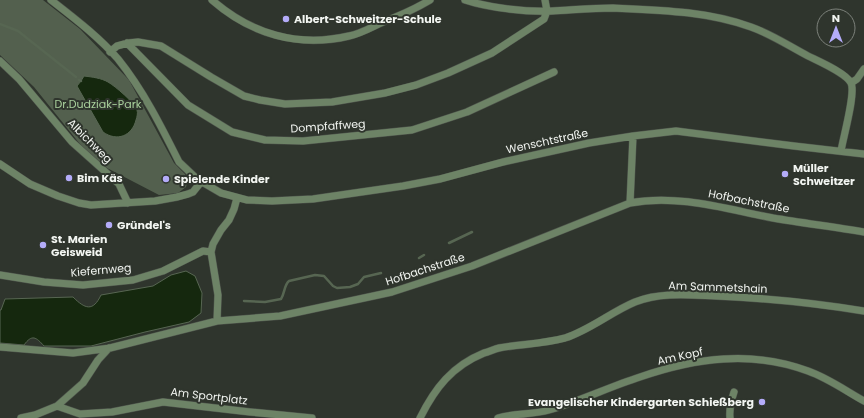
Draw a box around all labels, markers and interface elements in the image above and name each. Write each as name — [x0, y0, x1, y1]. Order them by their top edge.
north arrow — [816, 8, 856, 48]
text: N — [832, 10, 840, 26]
place label: Albert-Schweitzer-Schule — [294, 11, 442, 27]
marker: Albert-Schweitzer-Schule — [281, 14, 291, 24]
park label: Dr.Dudziak-Park — [55, 96, 142, 112]
street label: Albichweg — [64, 115, 116, 167]
street label: Dompfaffweg — [290, 115, 366, 137]
street label: Wenschtstraße — [504, 124, 590, 158]
place label: Müller Schweitzer — [793, 160, 855, 189]
marker: Müller Schweitzer — [780, 169, 790, 179]
place label: Bim Käs — [77, 170, 123, 186]
place label: Spielende Kinder — [174, 171, 270, 187]
marker: Bim Käs — [64, 173, 74, 183]
marker: Spielende Kinder — [161, 174, 171, 184]
street label: Hofbachstraße — [707, 185, 791, 217]
place label: Gründel's — [117, 217, 171, 233]
marker: Gründel's — [104, 220, 114, 230]
place label: St. Marien Geisweid — [51, 231, 107, 260]
marker: St. Marien Geisweid — [38, 240, 48, 250]
street label: Hofbachstraße — [383, 249, 467, 289]
street label: Kiefernweg — [70, 259, 132, 281]
street label: Am Sammetshain — [668, 277, 768, 297]
street label: Am Kopf — [656, 343, 705, 369]
street label: Am Sportplatz — [170, 383, 248, 409]
place label: Evangelischer Kindergarten Schießberg — [528, 394, 754, 410]
marker: Evangelischer Kindergarten Schießberg — [757, 397, 767, 407]

